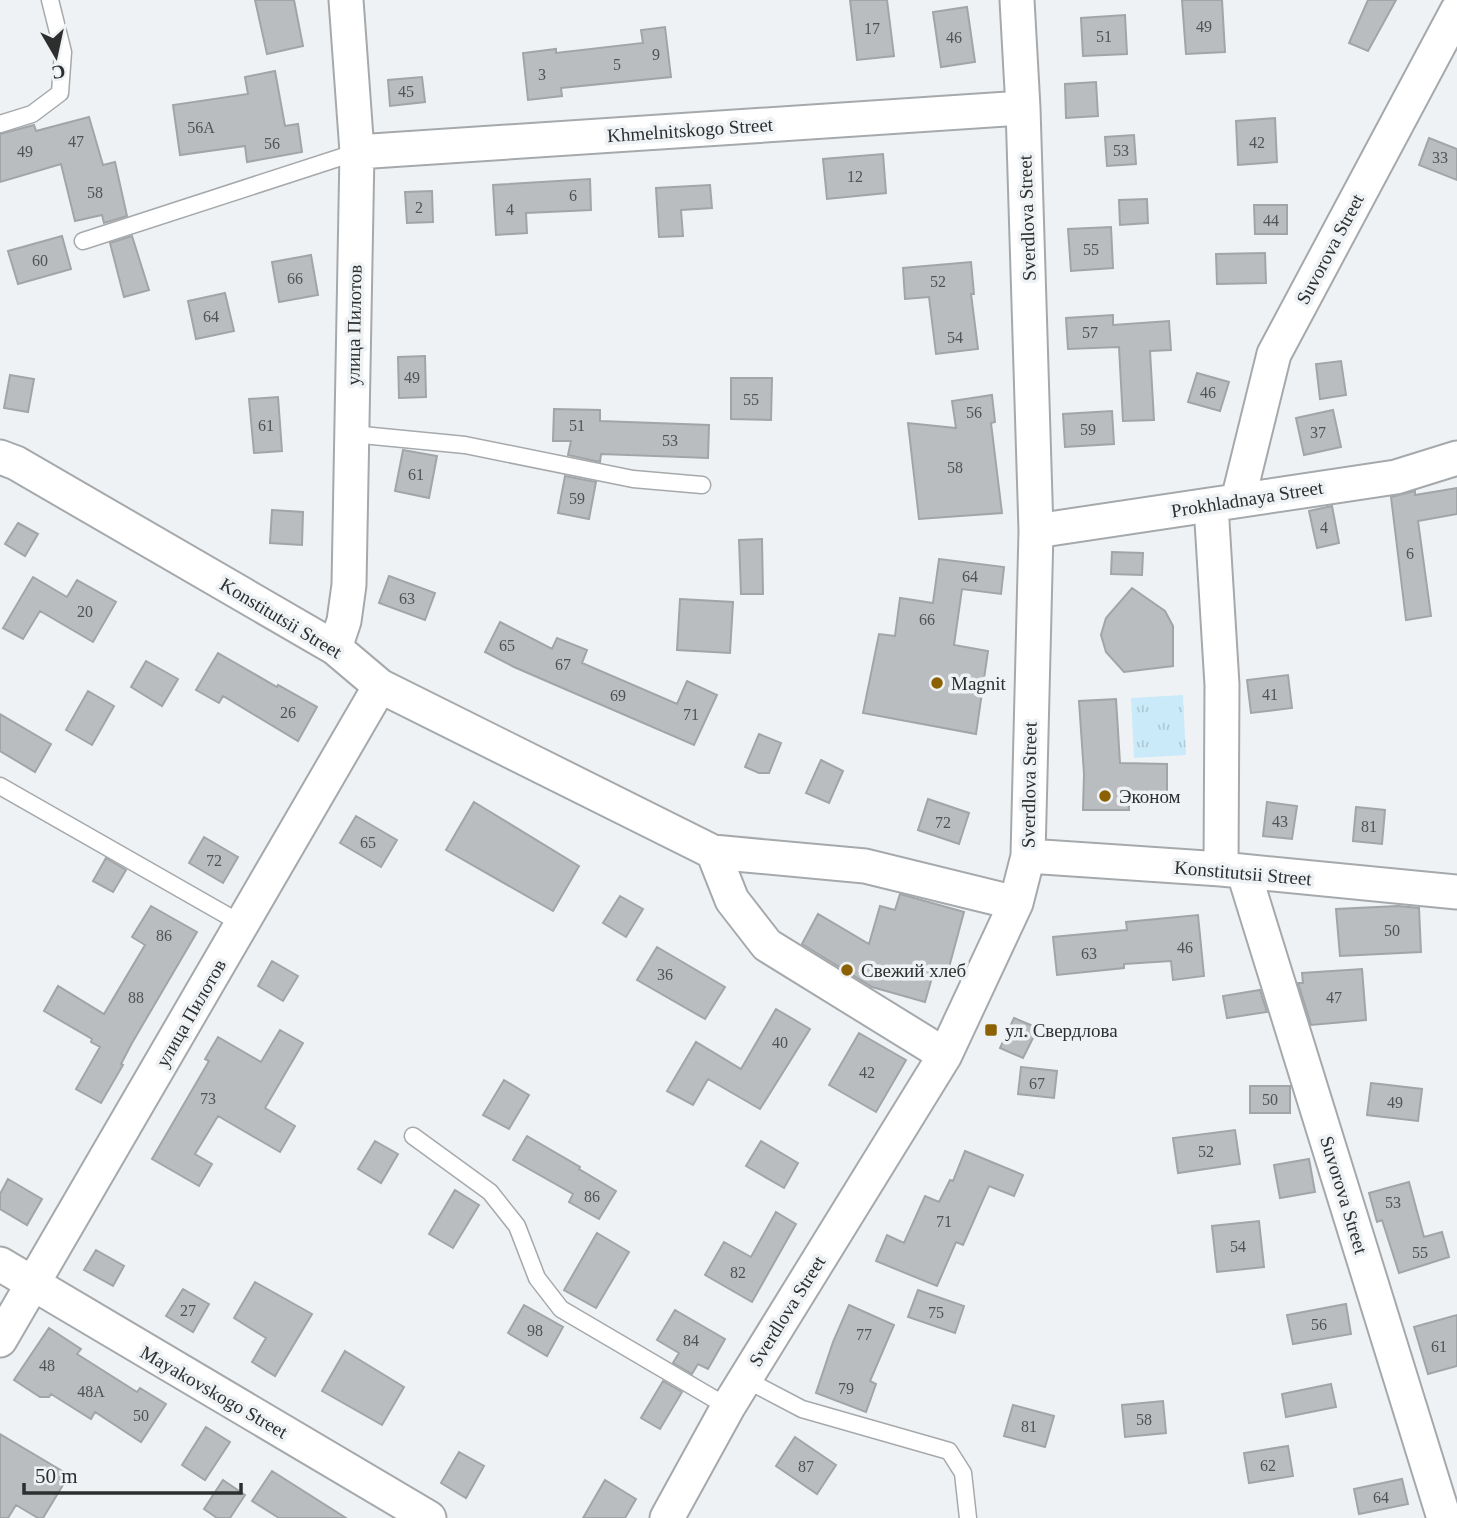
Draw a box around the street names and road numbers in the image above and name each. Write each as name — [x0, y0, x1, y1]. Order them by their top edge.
street label: Khmelnitskogo Street — [606, 114, 774, 146]
street label: Sverdlova Street — [1014, 154, 1040, 281]
street label: Suvorova Street — [1292, 190, 1368, 308]
street label: улица Пилотов — [342, 264, 366, 386]
street label: Prokhladnaya Street — [1170, 477, 1325, 521]
street label: Konstitutsii Street — [217, 574, 346, 663]
street label: Sverdlova Street — [1017, 721, 1041, 848]
street label: Konstitutsii Street — [1173, 857, 1313, 890]
street label: улица Пилотов — [152, 955, 230, 1071]
street label: Suvorova Street — [1316, 1134, 1372, 1257]
street label: Sverdlova Street — [745, 1251, 830, 1370]
street label: Mayakovskogo Street — [137, 1341, 292, 1443]

